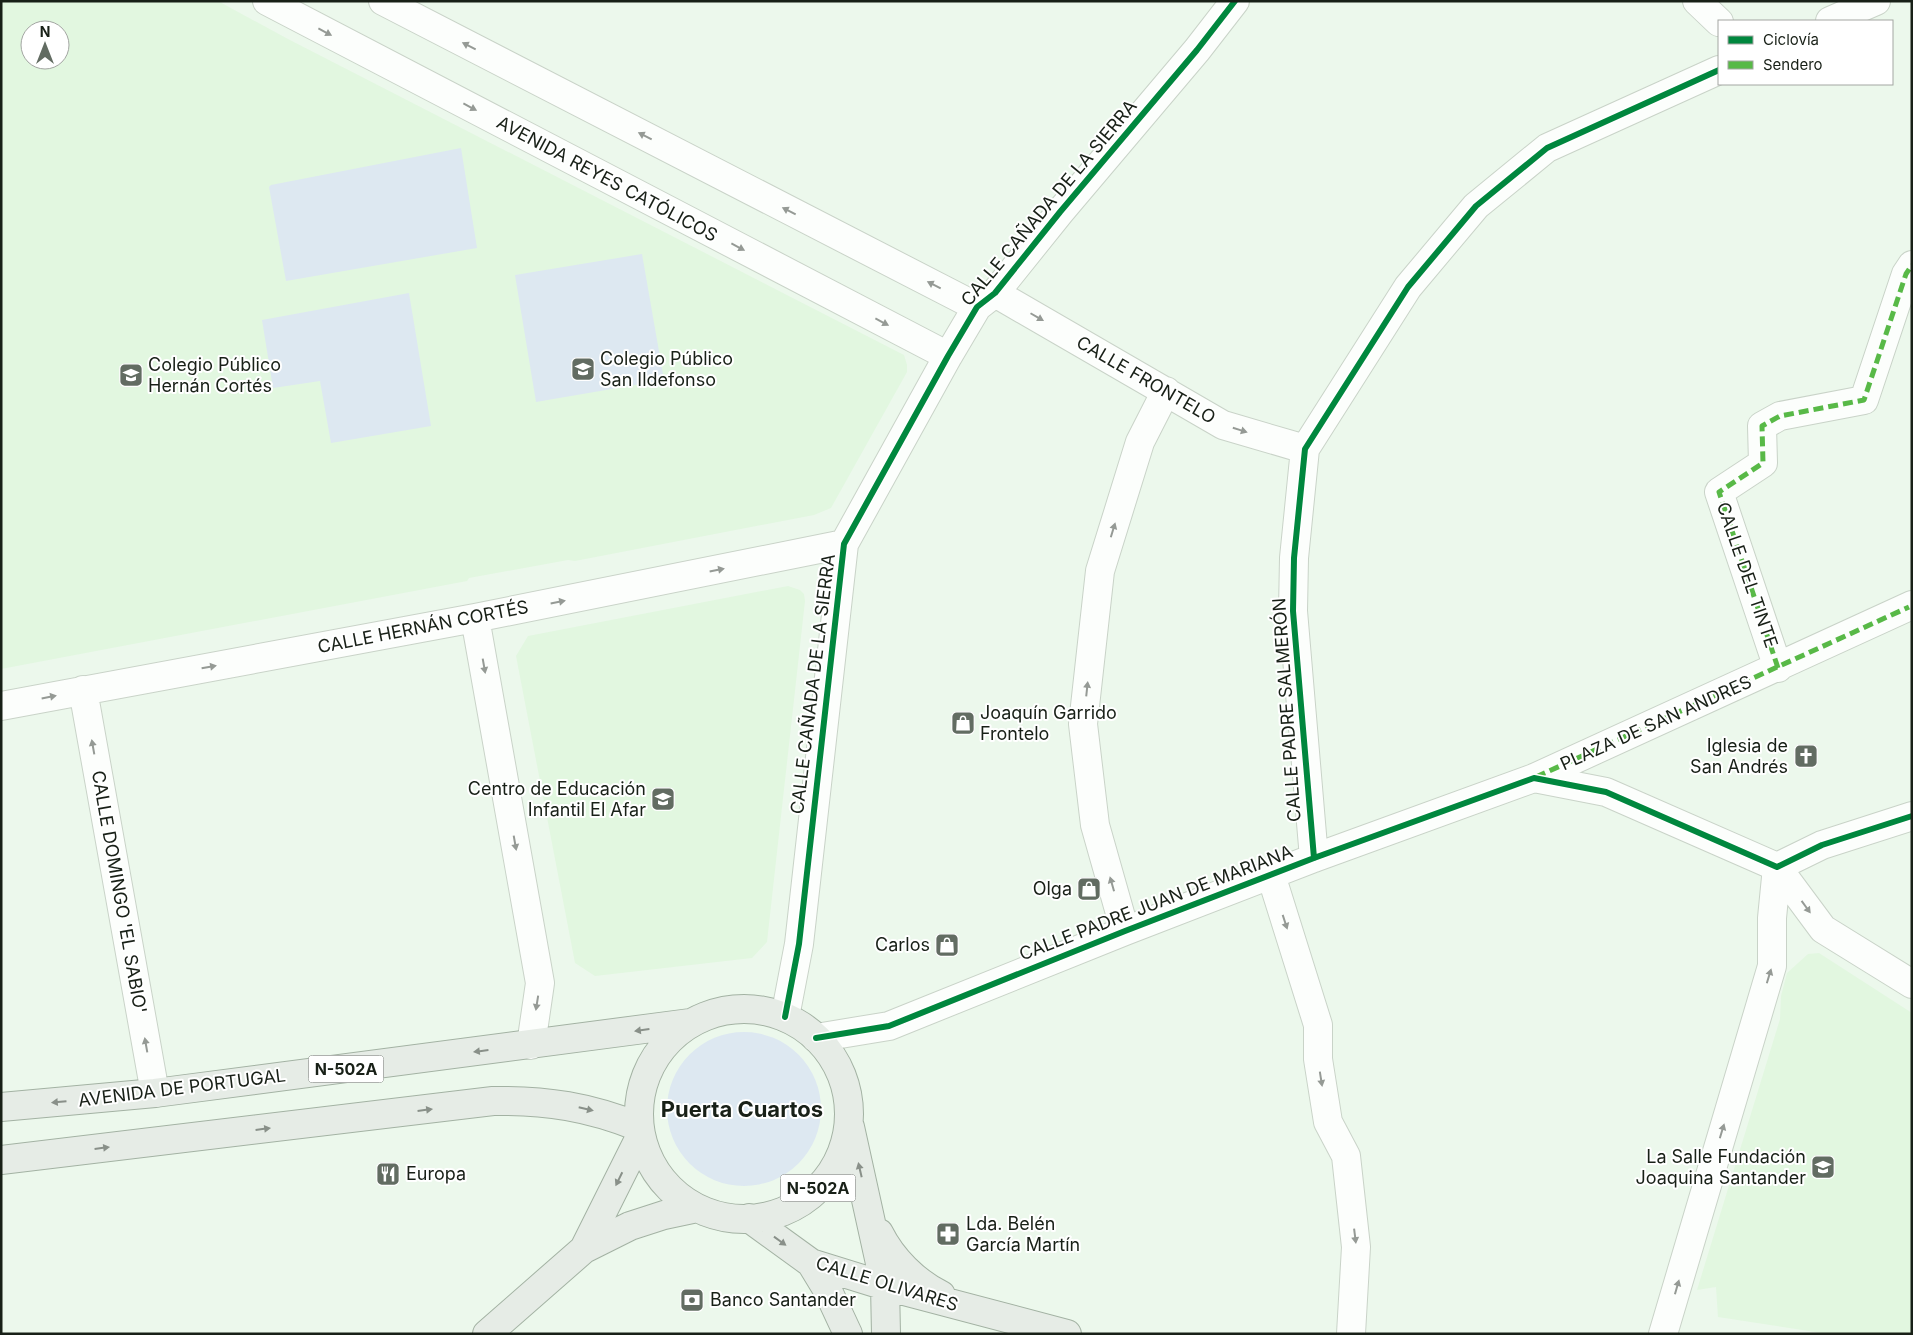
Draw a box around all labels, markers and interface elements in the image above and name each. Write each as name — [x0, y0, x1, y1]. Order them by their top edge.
north arrow — [20, 20, 70, 70]
legend — [1718, 20, 1893, 85]
text: N — [40, 23, 50, 40]
one-way arrow — [318, 28, 333, 36]
text: Ciclovía — [1763, 30, 1819, 49]
one-way arrow — [462, 42, 476, 50]
text: Sendero — [1763, 55, 1823, 74]
street label: CALLE CAÑADA DE LA SIERRA — [956, 95, 1141, 310]
one-way arrow — [462, 103, 477, 111]
street label: AVENIDA REYES CATÓLICOS — [493, 110, 722, 246]
one-way arrow — [637, 132, 652, 140]
one-way arrow — [782, 207, 796, 215]
one-way arrow — [731, 243, 745, 251]
one-way arrow — [926, 281, 941, 289]
one-way arrow — [1031, 313, 1044, 322]
one-way arrow — [875, 318, 889, 326]
street label: CALLE FRONTELO — [1073, 331, 1219, 428]
place label: Colegio Público San Ildefonso — [600, 348, 733, 390]
place label: Colegio Público Hernán Cortés — [148, 354, 281, 396]
school or university icon: Colegio Público San Ildefonso — [570, 356, 596, 382]
school or university icon: Colegio Público Hernán Cortés — [118, 362, 144, 388]
one-way arrow — [1233, 426, 1248, 434]
street label: CALLE DEL TINTE — [1713, 499, 1782, 651]
one-way arrow — [1109, 522, 1117, 537]
street label: CALLE CAÑADA DE LA SIERRA — [785, 553, 839, 815]
one-way arrow — [709, 565, 725, 573]
street label: CALLE HERNÁN CORTÉS — [316, 595, 530, 657]
one-way arrow — [550, 597, 566, 605]
street label: CALLE PADRE SALMERÓN — [1267, 597, 1305, 823]
one-way arrow — [480, 658, 488, 674]
one-way arrow — [201, 663, 217, 671]
street label: PLAZA DE SAN ANDRES — [1557, 671, 1755, 774]
one-way arrow — [1083, 681, 1091, 697]
one-way arrow — [42, 693, 57, 701]
place label: Joaquín Garrido Frontelo — [980, 702, 1117, 744]
shop icon: Joaquín Garrido Frontelo — [950, 710, 976, 736]
place label: Iglesia de San Andrés — [1690, 735, 1788, 777]
one-way arrow — [89, 739, 97, 755]
church icon: Iglesia de San Andrés — [1793, 743, 1819, 769]
street label: CALLE DOMINGO 'EL SABIO' — [88, 769, 151, 1015]
place label: Centro de Educación Infantil El Afar — [468, 778, 646, 820]
school or university icon: Centro de Educación Infantil El Afar — [650, 786, 676, 812]
one-way arrow — [512, 836, 520, 852]
street label: CALLE PADRE JUAN DE MARIANA — [1016, 841, 1296, 965]
shop icon: Olga — [1076, 876, 1102, 902]
one-way arrow — [1108, 876, 1116, 891]
place label: Olga — [1033, 878, 1072, 899]
one-way arrow — [1801, 900, 1812, 913]
one-way arrow — [1282, 915, 1290, 930]
shop icon: Carlos — [934, 932, 960, 958]
place label: Carlos — [875, 934, 930, 955]
one-way arrow — [1766, 968, 1774, 983]
one-way arrow — [533, 996, 541, 1012]
one-way arrow — [634, 1026, 650, 1034]
one-way arrow — [142, 1037, 150, 1053]
one-way arrow — [472, 1048, 488, 1056]
road number: N-502A — [308, 1056, 384, 1082]
street label: AVENIDA DE PORTUGAL — [77, 1064, 287, 1111]
one-way arrow — [1318, 1072, 1326, 1088]
district label: Puerta Cuartos — [661, 1096, 823, 1122]
one-way arrow — [51, 1098, 67, 1106]
one-way arrow — [578, 1105, 593, 1113]
one-way arrow — [417, 1106, 433, 1114]
one-way arrow — [1719, 1123, 1727, 1138]
one-way arrow — [255, 1125, 271, 1133]
one-way arrow — [94, 1144, 110, 1152]
place label: La Salle Fundación Joaquina Santander — [1636, 1146, 1806, 1188]
school or university icon: La Salle Fundación Joaquina Santander — [1810, 1154, 1836, 1180]
restaurant icon: Europa — [375, 1161, 401, 1187]
one-way arrow — [856, 1162, 864, 1177]
place label: Europa — [406, 1163, 466, 1184]
one-way arrow — [615, 1171, 623, 1186]
road number: N-502A — [780, 1174, 856, 1202]
place label: Lda. Belén García Martín — [966, 1213, 1080, 1255]
pharmacy icon: Lda. Belén García Martín — [935, 1221, 961, 1247]
one-way arrow — [1351, 1228, 1359, 1244]
one-way arrow — [773, 1236, 787, 1246]
street label: CALLE OLIVARES — [813, 1252, 961, 1315]
one-way arrow — [1673, 1279, 1681, 1294]
bank icon: Banco Santander — [679, 1287, 705, 1313]
place label: Banco Santander — [710, 1289, 856, 1310]

